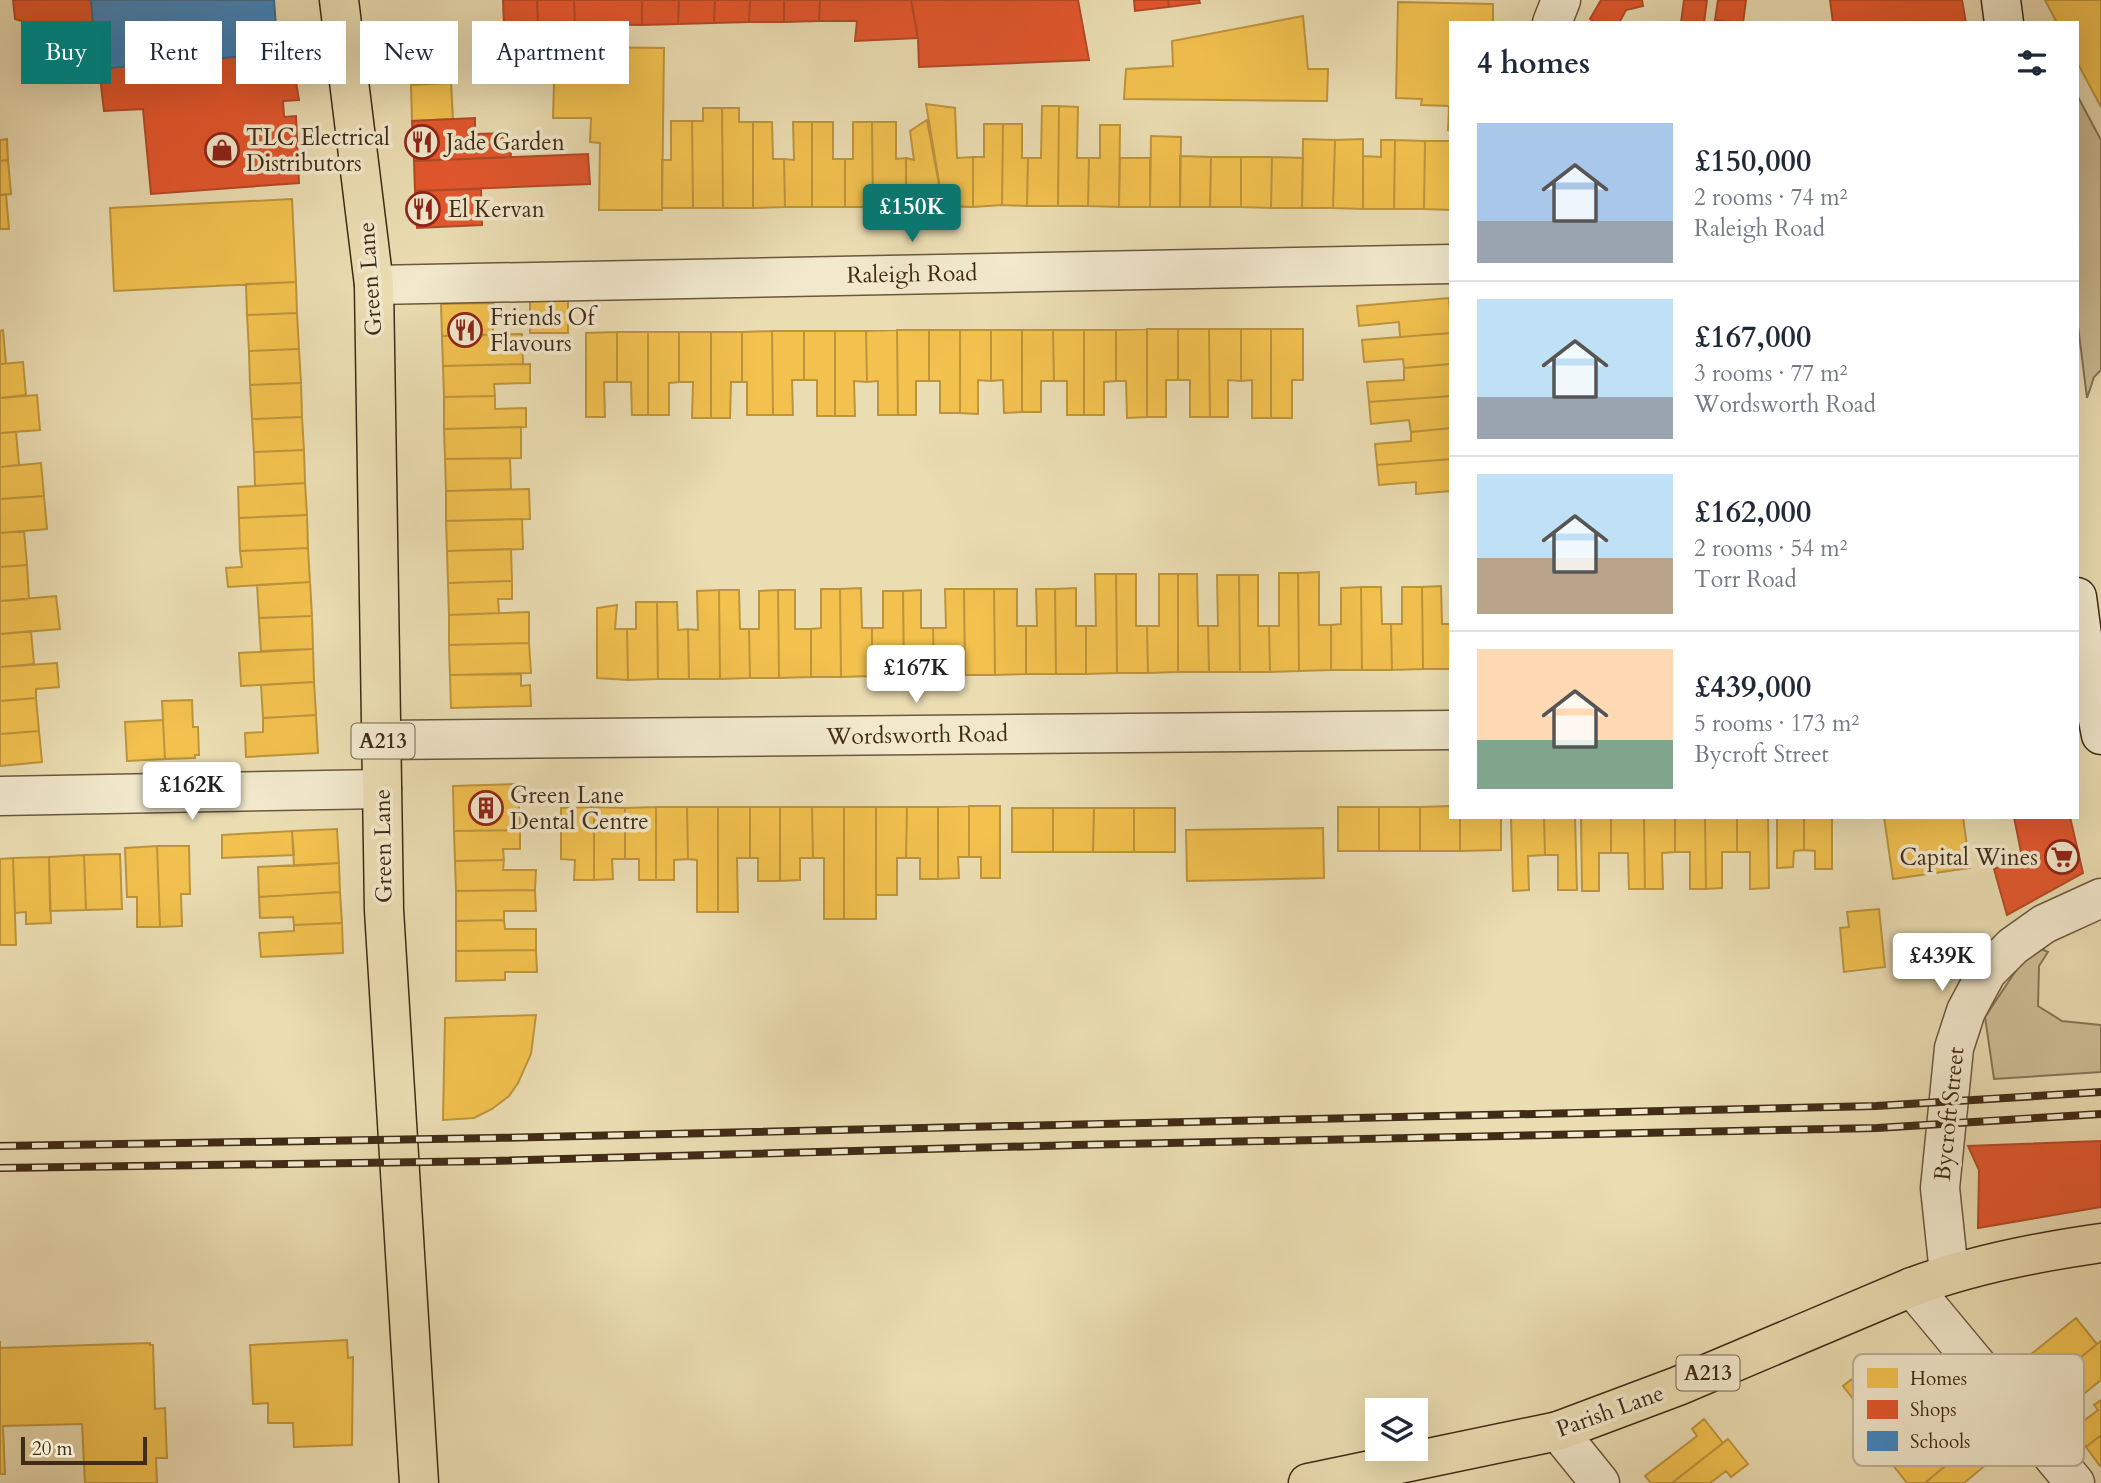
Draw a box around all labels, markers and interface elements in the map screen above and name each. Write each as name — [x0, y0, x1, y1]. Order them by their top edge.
chip: Buy — [21, 21, 111, 84]
chip: Rent — [125, 21, 222, 84]
chip: Filters — [236, 21, 346, 84]
chip: New — [360, 21, 458, 84]
chip: Apartment — [472, 21, 629, 84]
text: 4 homes — [1477, 43, 1590, 84]
icon: filters — [2013, 44, 2051, 82]
place label: TLC Electrical Distributors — [246, 122, 390, 179]
restaurant icon: Jade Garden — [403, 123, 441, 161]
place label: Jade Garden — [443, 127, 565, 158]
shop icon: TLC Electrical Distributors — [203, 131, 241, 169]
text: £150,000 — [1694, 141, 1811, 182]
icon: home — [1533, 151, 1617, 235]
text: 2 rooms · 74 m² — [1694, 182, 1847, 213]
pin: £150K — [863, 184, 961, 244]
restaurant icon: El Kervan — [404, 190, 442, 228]
text: £150K — [879, 191, 945, 222]
place label: El Kervan — [448, 194, 545, 225]
text: Raleigh Road — [1694, 213, 1825, 244]
street label: Green Lane — [351, 221, 389, 337]
street label: Raleigh Road — [846, 257, 978, 291]
place label: Friends Of Flavours — [490, 302, 598, 359]
restaurant icon: Friends Of Flavours — [446, 311, 484, 349]
text: £167,000 — [1694, 317, 1811, 358]
icon: home — [1533, 327, 1617, 411]
text: 3 rooms · 77 m² — [1694, 358, 1847, 389]
text: Wordsworth Road — [1694, 389, 1876, 420]
text: £162,000 — [1694, 492, 1811, 533]
icon: home — [1533, 502, 1617, 586]
text: 2 rooms · 54 m² — [1694, 533, 1847, 564]
text: Torr Road — [1694, 564, 1797, 595]
pin: £167K — [867, 646, 965, 705]
text: £167K — [883, 652, 949, 683]
text: £439,000 — [1694, 667, 1811, 708]
icon: home — [1533, 677, 1617, 761]
text: 5 rooms · 173 m² — [1694, 708, 1859, 739]
street label: Wordsworth Road — [825, 718, 1009, 752]
road number: A213 — [352, 724, 414, 758]
text: Bycroft Street — [1694, 739, 1829, 770]
pin: £162K — [143, 762, 241, 822]
text: £162K — [159, 769, 225, 800]
place label: Green Lane Dental Centre — [510, 780, 649, 837]
street label: Green Lane — [367, 789, 399, 903]
building icon: Green Lane Dental Centre — [467, 789, 505, 827]
supermarket icon: Capital Wines — [2043, 838, 2081, 876]
place label: Capital Wines — [1899, 842, 2038, 873]
pin: £439K — [1893, 934, 1991, 993]
text: £439K — [1909, 940, 1975, 971]
street label: Bycroft Street — [1927, 1045, 1971, 1183]
legend — [1853, 1354, 2084, 1466]
road number: A213 — [1676, 1356, 1740, 1390]
text: Homes — [1910, 1366, 1967, 1392]
street label: Parish Lane — [1552, 1377, 1668, 1445]
text: Shops — [1910, 1397, 1957, 1423]
map controls — [1365, 1398, 1428, 1461]
button: layers — [1365, 1398, 1428, 1461]
text: Schools — [1910, 1429, 1970, 1455]
scale bar — [21, 1434, 147, 1466]
text: 20 m — [32, 1436, 73, 1462]

